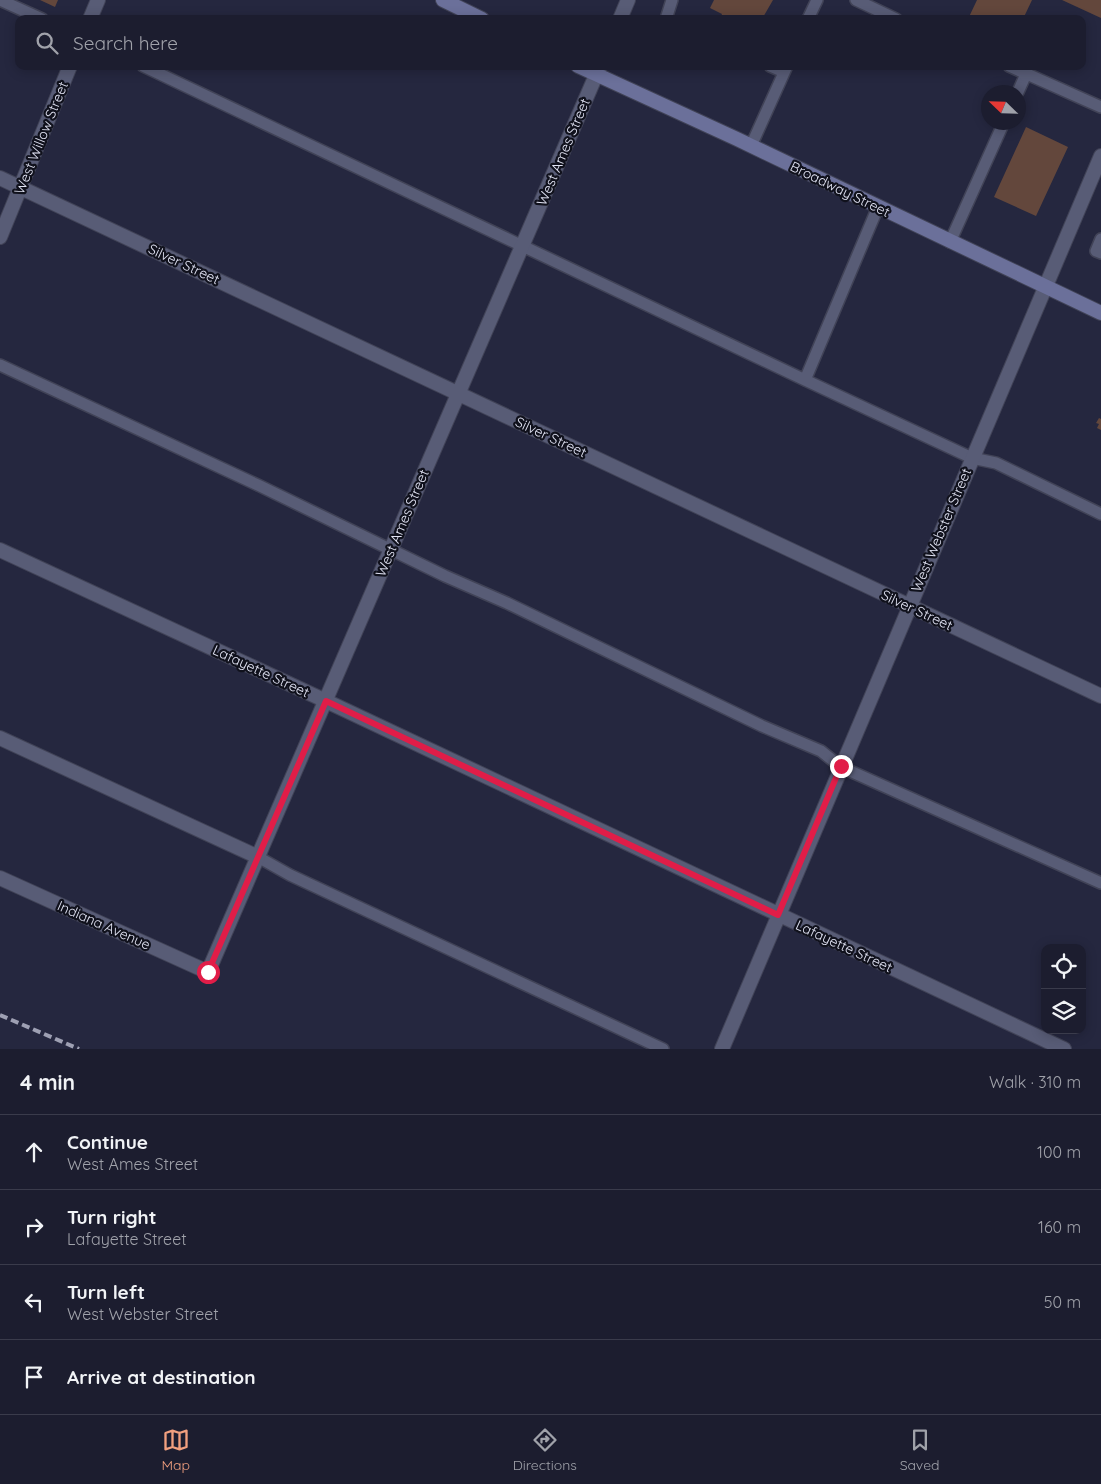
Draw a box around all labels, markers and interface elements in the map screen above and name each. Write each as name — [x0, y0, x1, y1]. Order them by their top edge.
search box — [15, 15, 1086, 70]
icon: search — [33, 29, 61, 57]
text: Search here — [73, 31, 178, 55]
street label: West Willow Street — [10, 79, 72, 197]
north arrow — [981, 85, 1026, 130]
street label: West Ames Street — [532, 95, 594, 208]
street label: Broadway Street — [787, 157, 893, 221]
street label: Silver Street — [146, 240, 223, 288]
street label: Silver Street — [513, 413, 590, 461]
street label: West Webster Street — [907, 465, 975, 595]
street label: West Ames Street — [371, 466, 433, 579]
street label: Silver Street — [879, 586, 956, 634]
street label: Lafayette Street — [210, 641, 312, 701]
route end — [830, 755, 853, 778]
street label: Indiana Avenue — [55, 896, 153, 954]
street label: Lafayette Street — [793, 916, 895, 976]
map controls — [1041, 944, 1086, 1034]
button: locate — [1041, 944, 1086, 989]
route start — [197, 961, 220, 984]
button: layers — [1041, 989, 1086, 1034]
text: 4 min — [20, 1069, 75, 1095]
text: Walk · 310 m — [989, 1072, 1081, 1092]
text: Continue — [67, 1130, 148, 1154]
icon: ahead — [20, 1138, 48, 1166]
text: 100 m — [1037, 1142, 1081, 1162]
text: West Ames Street — [67, 1154, 198, 1174]
text: Turn right — [67, 1205, 156, 1229]
icon: right — [20, 1213, 48, 1241]
text: 160 m — [1038, 1217, 1081, 1237]
text: Lafayette Street — [67, 1229, 187, 1249]
text: Turn left — [67, 1280, 145, 1304]
icon: left — [20, 1288, 48, 1316]
text: 50 m — [1044, 1292, 1081, 1312]
text: West Webster Street — [67, 1304, 219, 1324]
icon: arrive — [20, 1363, 48, 1391]
text: Arrive at destination — [67, 1365, 256, 1389]
tab: Map — [161, 1426, 190, 1474]
tab: Directions — [513, 1426, 577, 1474]
tab: Saved — [900, 1426, 940, 1474]

